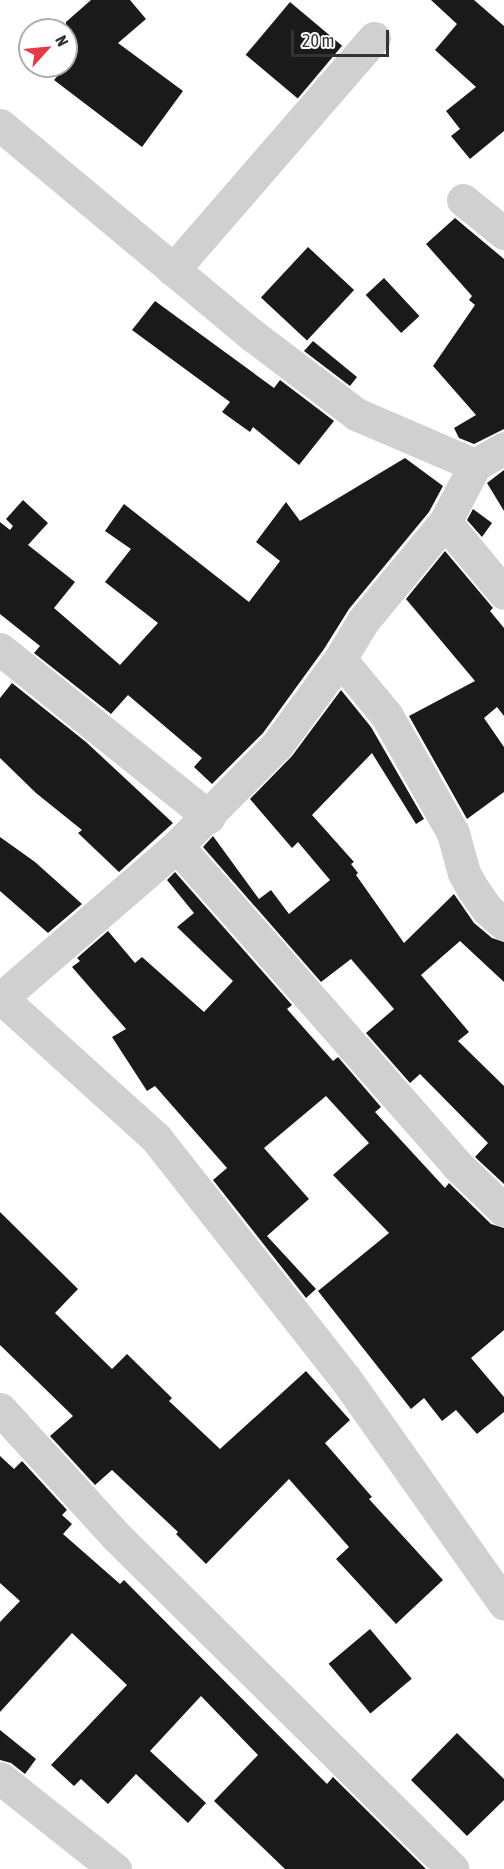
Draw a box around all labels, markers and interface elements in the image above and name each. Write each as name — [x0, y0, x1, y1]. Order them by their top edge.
north arrow — [18, 18, 78, 78]
scale bar — [294, 18, 392, 56]
text: 20 m — [302, 30, 334, 51]
text: N — [52, 32, 72, 49]

